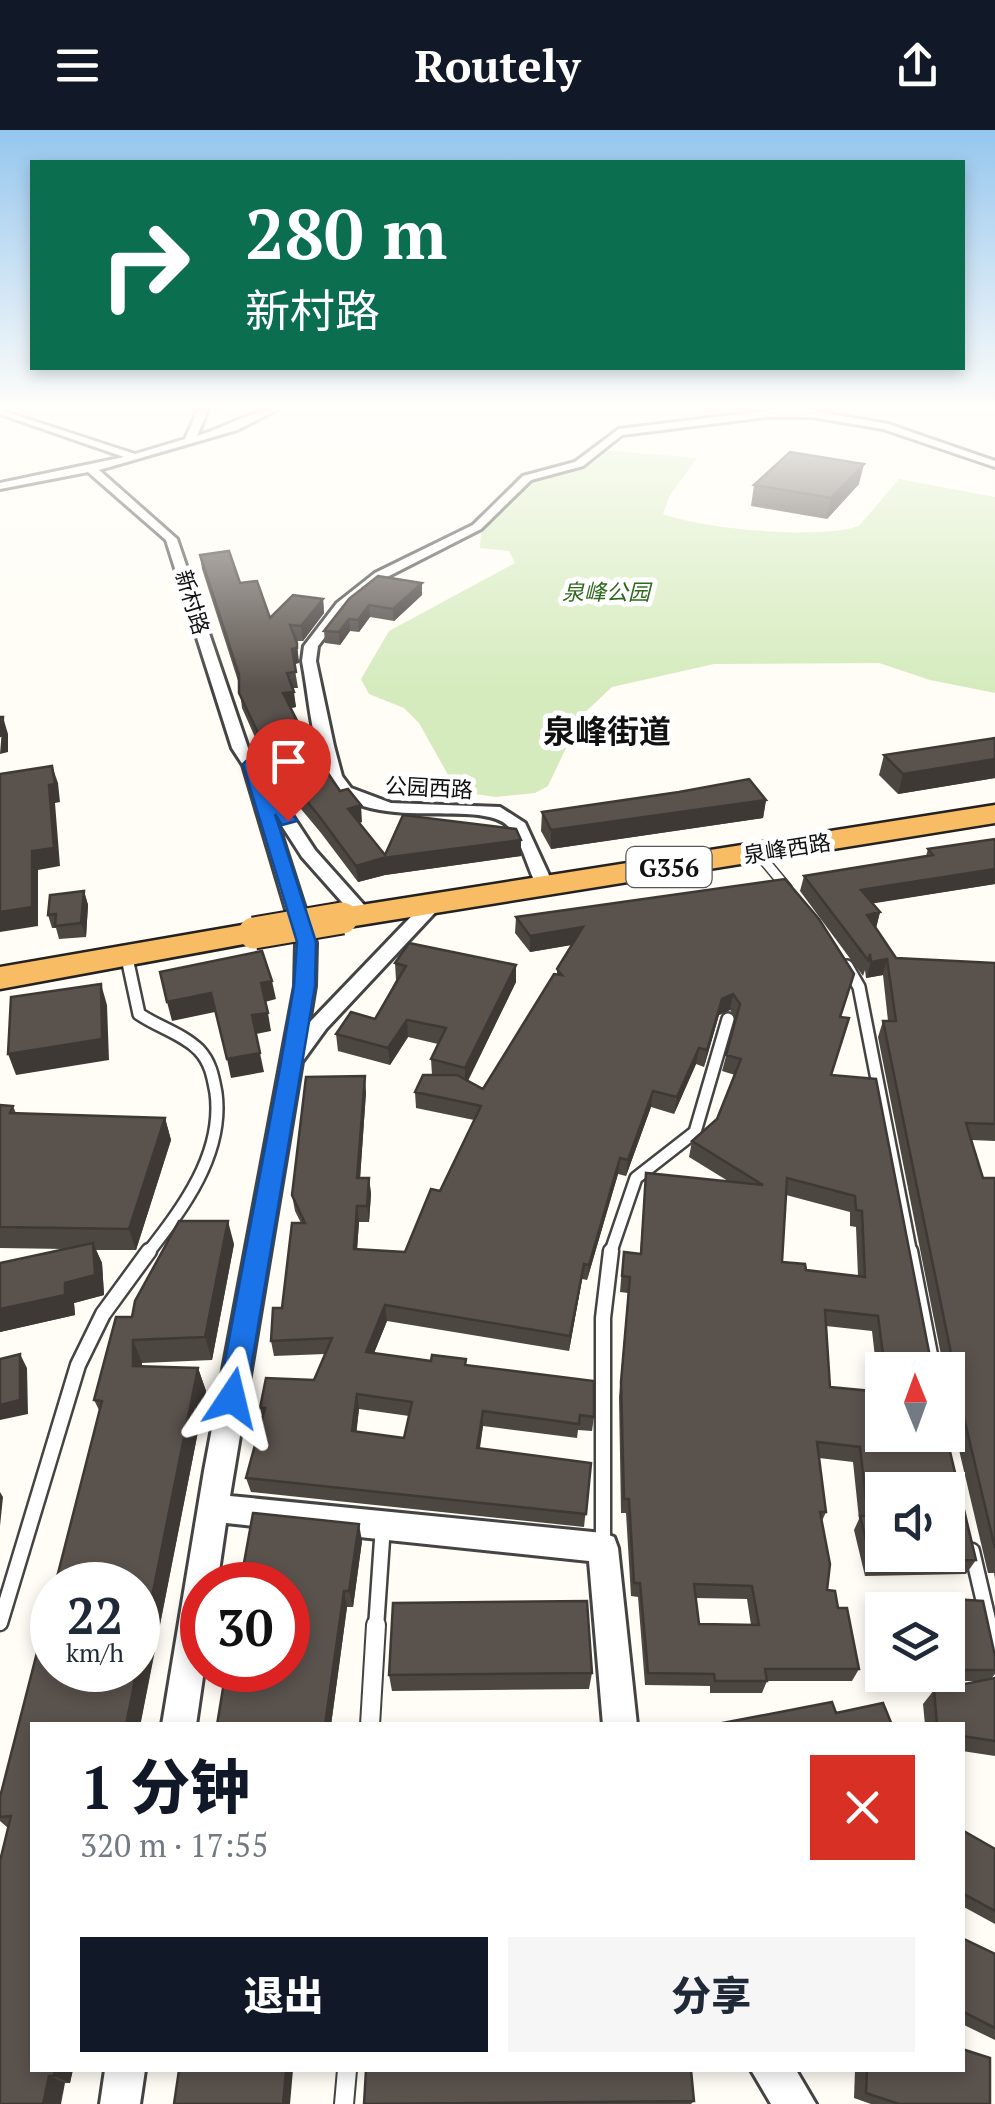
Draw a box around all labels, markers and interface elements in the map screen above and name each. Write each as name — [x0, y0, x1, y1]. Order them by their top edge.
text: Routely — [415, 35, 580, 95]
icon: menu — [50, 38, 105, 93]
icon: share — [890, 38, 945, 93]
text: 280 m — [245, 186, 447, 279]
icon: right — [80, 200, 210, 330]
text: 新村路 — [245, 280, 380, 340]
street label: 新村路 — [169, 566, 217, 638]
park label: 泉峰公园 — [562, 577, 653, 606]
district label: 泉峰街道 — [543, 710, 671, 752]
pin — [246, 719, 331, 822]
icon: arrive — [261, 734, 316, 789]
street label: 公园西路 — [384, 770, 474, 804]
street label: 泉峰西路 — [741, 827, 833, 869]
road number: G356 — [626, 847, 712, 887]
position arrow — [180, 1346, 284, 1450]
north arrow — [865, 1352, 965, 1452]
map controls — [865, 1352, 965, 1692]
button: sound — [865, 1472, 965, 1572]
speed limit sign: 30 — [180, 1562, 310, 1692]
text: 22 — [67, 1582, 123, 1648]
button: layers — [865, 1592, 965, 1692]
text: km/h — [66, 1636, 124, 1669]
text: 1 分钟 — [80, 1747, 250, 1826]
button: close — [810, 1755, 915, 1860]
text: 320 m · 17:55 — [80, 1824, 268, 1866]
button: 退出 — [80, 1937, 488, 2052]
button: 分享 — [508, 1937, 915, 2052]

